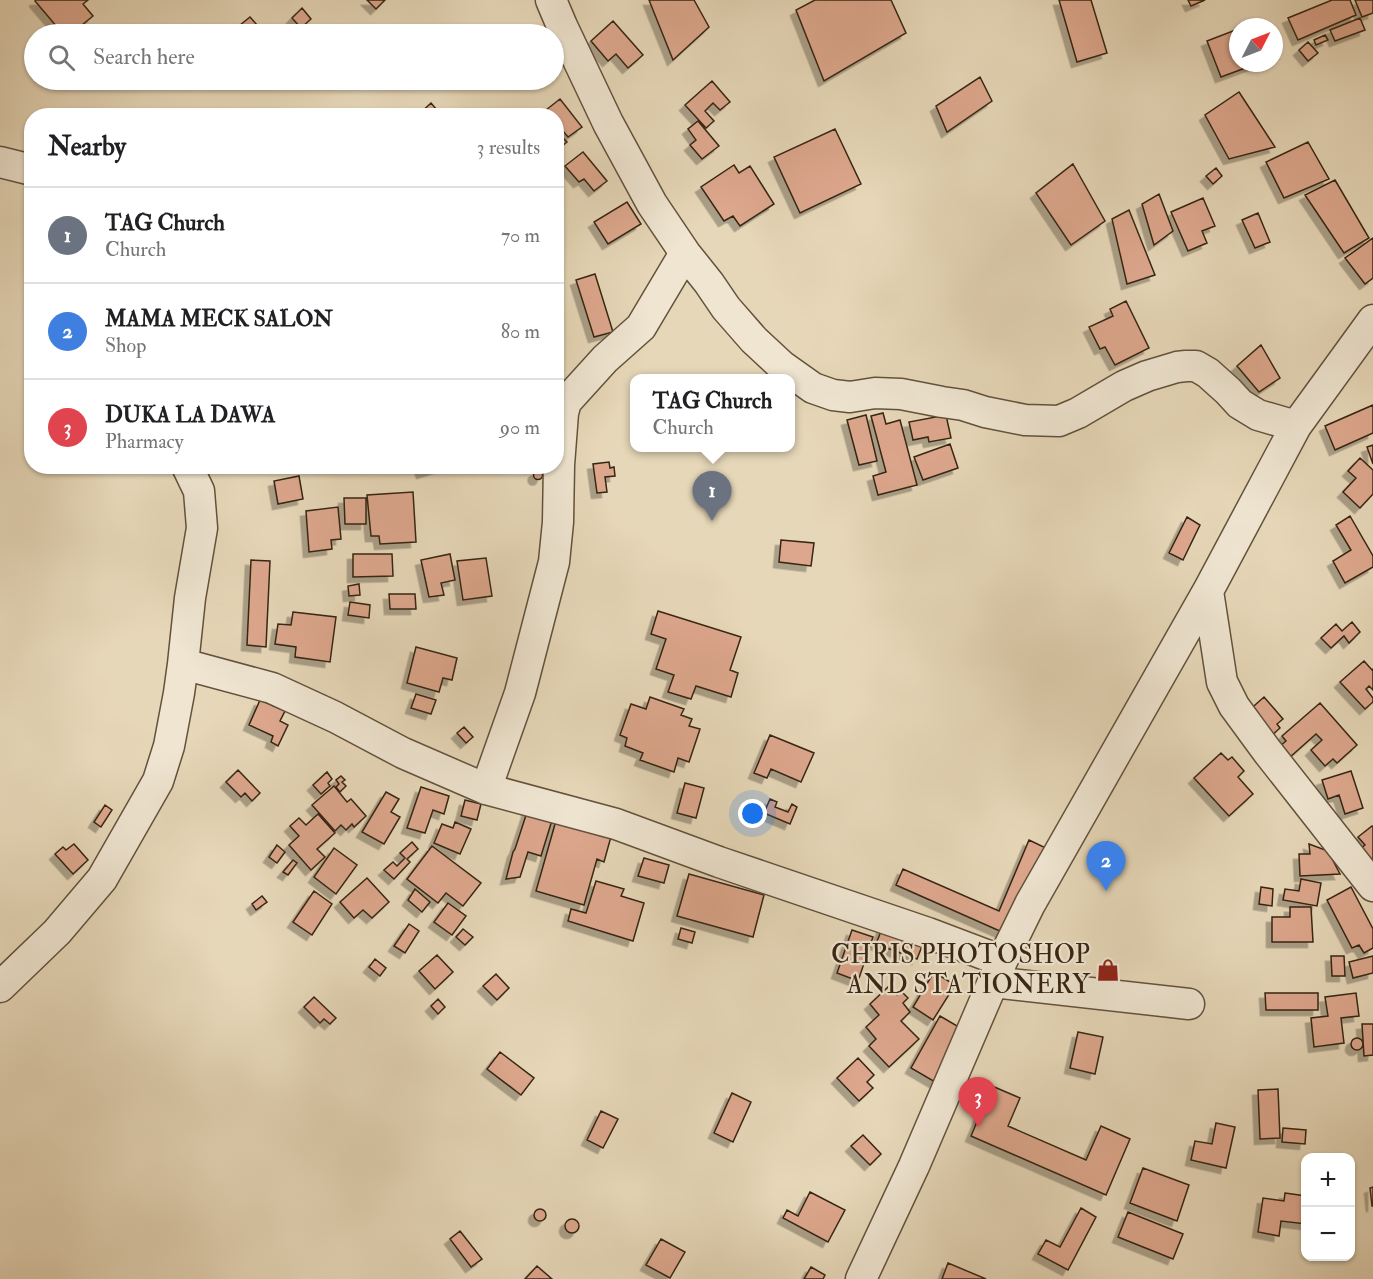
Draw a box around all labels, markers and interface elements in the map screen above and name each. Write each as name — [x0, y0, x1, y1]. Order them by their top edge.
north arrow — [1229, 18, 1283, 72]
search box — [24, 24, 564, 90]
icon: search — [45, 41, 78, 74]
text: Search here — [93, 43, 195, 71]
text: Nearby — [48, 131, 126, 163]
text: 3 results — [477, 135, 540, 160]
text: TAG Church — [105, 209, 225, 237]
text: 1 — [64, 223, 71, 248]
text: 70 m — [501, 223, 540, 248]
text: Church — [105, 237, 166, 262]
text: MAMA MECK SALON — [105, 305, 333, 333]
text: 2 — [62, 319, 73, 344]
text: 80 m — [501, 319, 540, 344]
text: Shop — [105, 333, 146, 358]
popup — [630, 374, 795, 452]
text: TAG Church — [653, 387, 772, 415]
text: DUKA LA DAWA — [105, 401, 276, 429]
text: 3 — [64, 415, 71, 440]
text: 90 m — [500, 415, 540, 440]
text: Church — [653, 415, 714, 440]
text: Pharmacy — [105, 429, 183, 454]
pin: 1 — [692, 472, 732, 521]
your location — [738, 799, 767, 828]
pin: 2 — [1086, 842, 1126, 891]
place label: CHRIS PHOTOSHOP AND STATIONERY — [831, 939, 1091, 1001]
shop icon: CHRIS PHOTOSHOP AND STATIONERY — [1095, 957, 1121, 983]
pin: 3 — [958, 1078, 998, 1127]
map controls — [1301, 1153, 1355, 1261]
button: + — [1301, 1153, 1355, 1207]
button: − — [1301, 1207, 1355, 1261]

